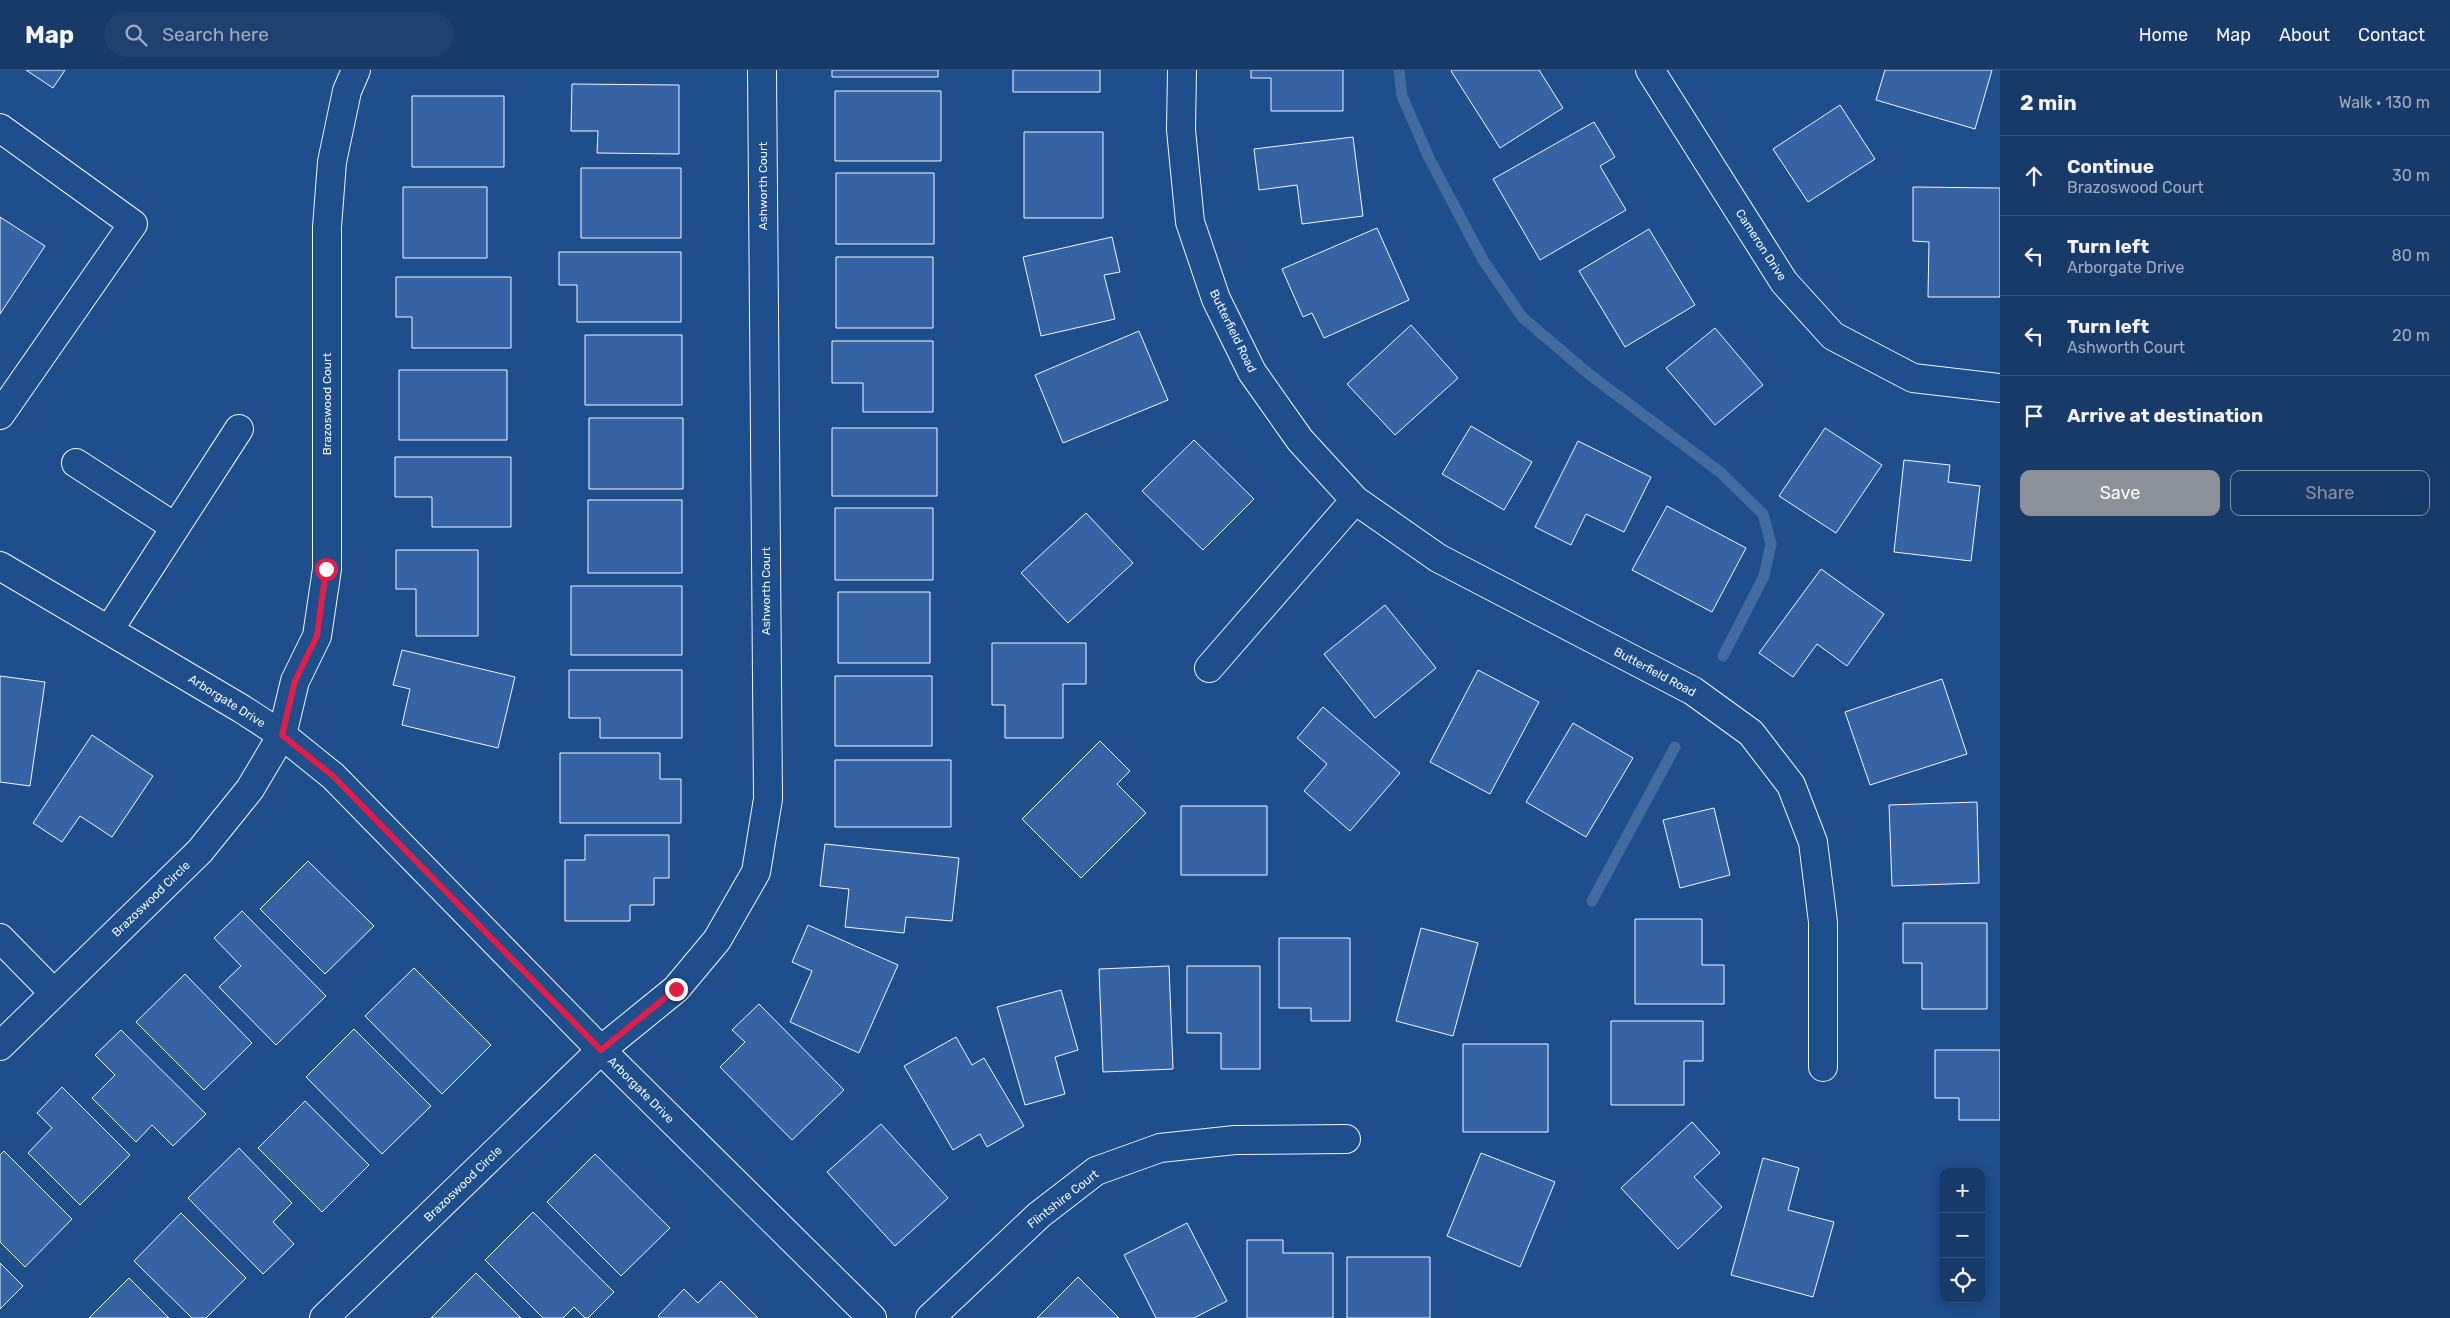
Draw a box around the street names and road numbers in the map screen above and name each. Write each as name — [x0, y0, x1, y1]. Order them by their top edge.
street label: Ashworth Court — [756, 141, 770, 230]
street label: Cameron Drive — [1733, 207, 1789, 284]
street label: Butterfield Road — [1207, 287, 1259, 375]
street label: Brazoswood Court — [320, 352, 334, 455]
street label: Ashworth Court — [759, 546, 773, 635]
street label: Butterfield Road — [1612, 645, 1698, 699]
street label: Arborgate Drive — [186, 672, 268, 730]
street label: Brazoswood Circle — [109, 858, 193, 940]
street label: Arborgate Drive — [605, 1054, 677, 1126]
street label: Brazoswood Circle — [421, 1143, 505, 1225]
street label: Flintshire Court — [1025, 1167, 1102, 1231]

